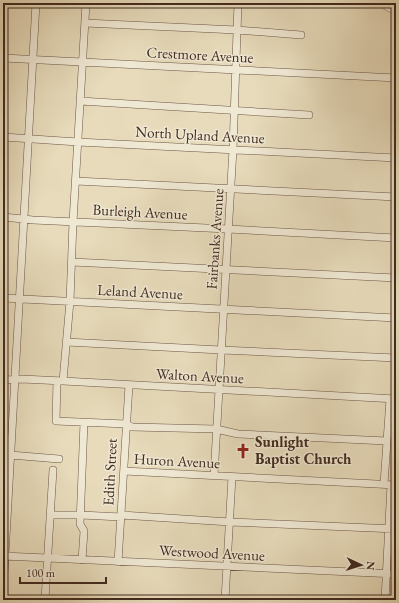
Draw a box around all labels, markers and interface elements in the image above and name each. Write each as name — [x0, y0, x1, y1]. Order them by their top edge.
street label: Crestmore Avenue — [146, 42, 254, 67]
street label: North Upland Avenue — [135, 122, 265, 147]
street label: Fairbanks Avenue — [201, 188, 228, 290]
street label: Burleigh Avenue — [92, 200, 188, 223]
street label: Leland Avenue — [97, 280, 183, 303]
street label: Walton Avenue — [156, 364, 245, 387]
place label: Sunlight Baptist Church — [255, 432, 352, 468]
street label: Edith Street — [98, 437, 121, 506]
church icon: Sunlight Baptist Church — [234, 442, 252, 460]
street label: Huron Avenue — [133, 449, 221, 472]
street label: Westwood Avenue — [159, 540, 266, 565]
north arrow — [341, 545, 381, 585]
scale bar — [20, 559, 106, 585]
text: N — [364, 561, 378, 571]
text: 100 m — [26, 565, 56, 581]

